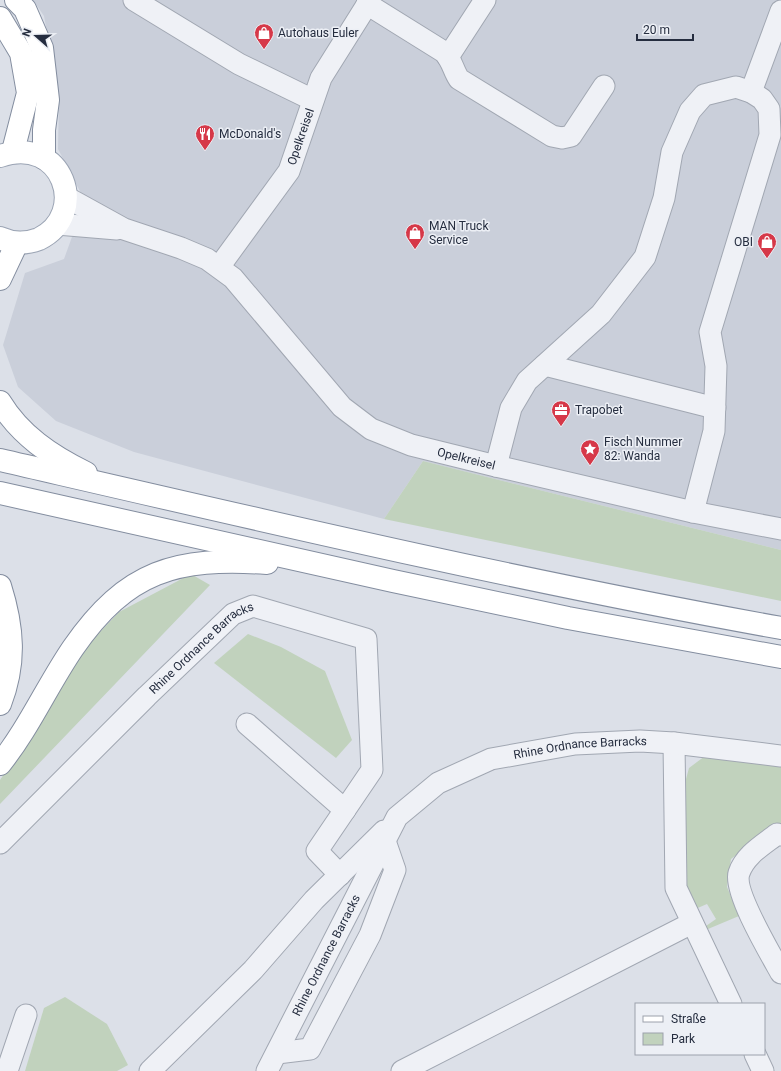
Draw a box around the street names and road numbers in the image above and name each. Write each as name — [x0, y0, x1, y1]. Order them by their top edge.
street label: Opelkreisel — [285, 107, 317, 167]
street label: Opelkreisel — [436, 445, 497, 473]
street label: Rhine Ordnance Barracks — [146, 600, 256, 697]
street label: Rhine Ordnance Barracks — [512, 734, 647, 762]
street label: Rhine Ordnance Barracks — [289, 892, 363, 1018]

